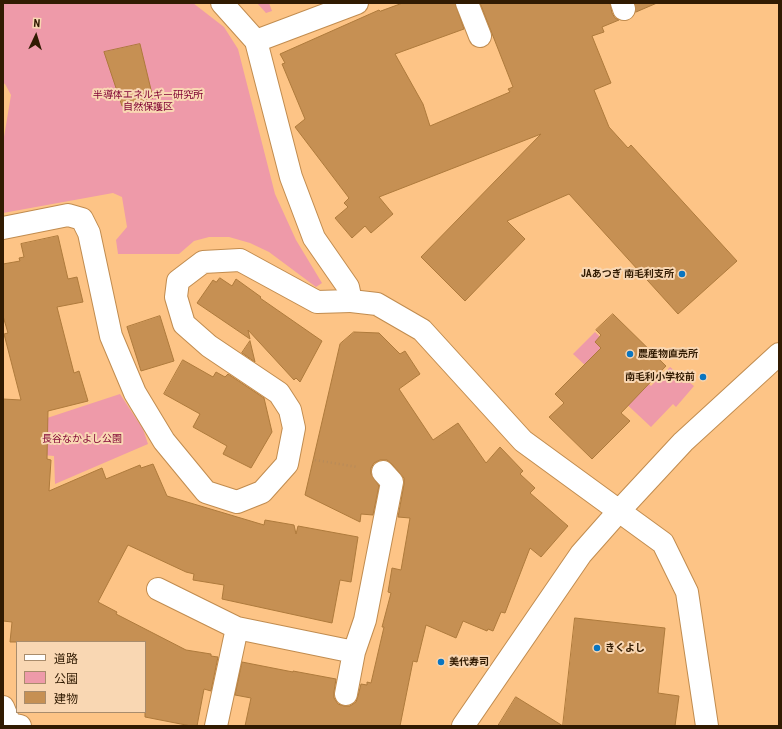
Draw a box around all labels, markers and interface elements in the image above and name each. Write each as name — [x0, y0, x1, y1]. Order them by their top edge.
north arrow — [16, 16, 56, 56]
text: N — [33, 17, 41, 30]
park label: 半導体エネルギー研究所 自然保護区 — [93, 89, 203, 112]
place label: JAあつぎ 南毛利支所 — [581, 268, 674, 280]
marker: JAあつぎ 南毛利支所 — [677, 269, 687, 279]
place label: 農産物直売所 — [638, 348, 698, 360]
marker: 農産物直売所 — [625, 349, 635, 359]
place label: 南毛利小学校前 — [625, 371, 695, 383]
marker: 南毛利小学校前 — [698, 372, 708, 382]
park label: 長谷なかよし公園 — [42, 433, 122, 445]
legend — [16, 641, 146, 713]
place label: きくよし — [605, 642, 645, 654]
marker: きくよし — [592, 643, 602, 653]
text: 道路 — [54, 652, 78, 666]
place label: 美代寿司 — [449, 656, 489, 668]
marker: 美代寿司 — [436, 657, 446, 667]
text: 公園 — [54, 672, 78, 686]
text: 建物 — [54, 692, 78, 706]

